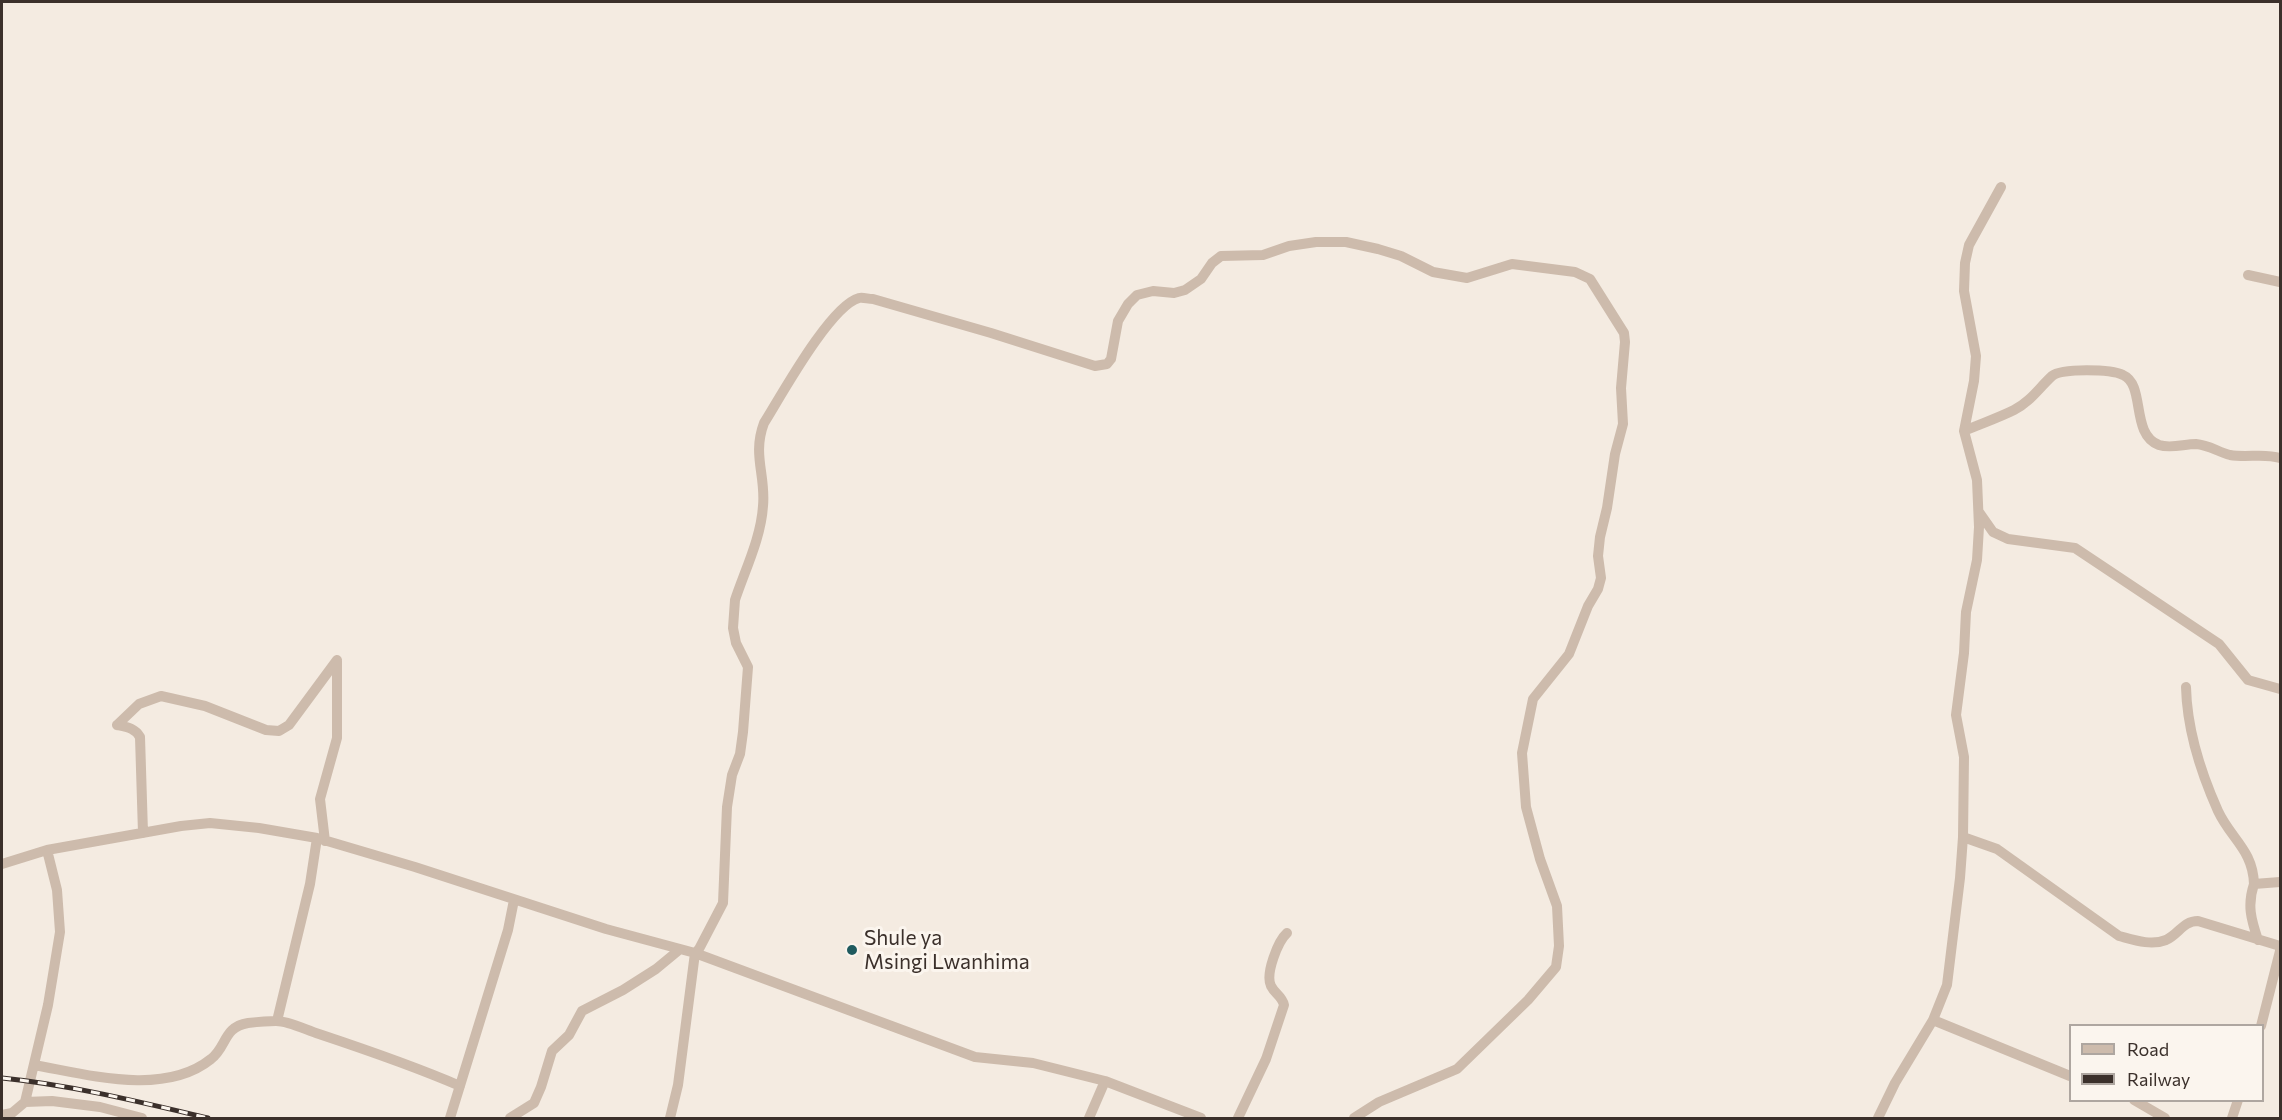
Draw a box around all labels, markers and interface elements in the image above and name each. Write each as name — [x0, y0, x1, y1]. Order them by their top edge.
place label: Shule ya Msingi Lwanhima — [864, 925, 1030, 975]
marker: Shule ya Msingi Lwanhima — [845, 943, 859, 957]
legend — [2069, 1024, 2264, 1102]
text: Road — [2127, 1038, 2169, 1060]
text: Railway — [2127, 1068, 2190, 1090]

